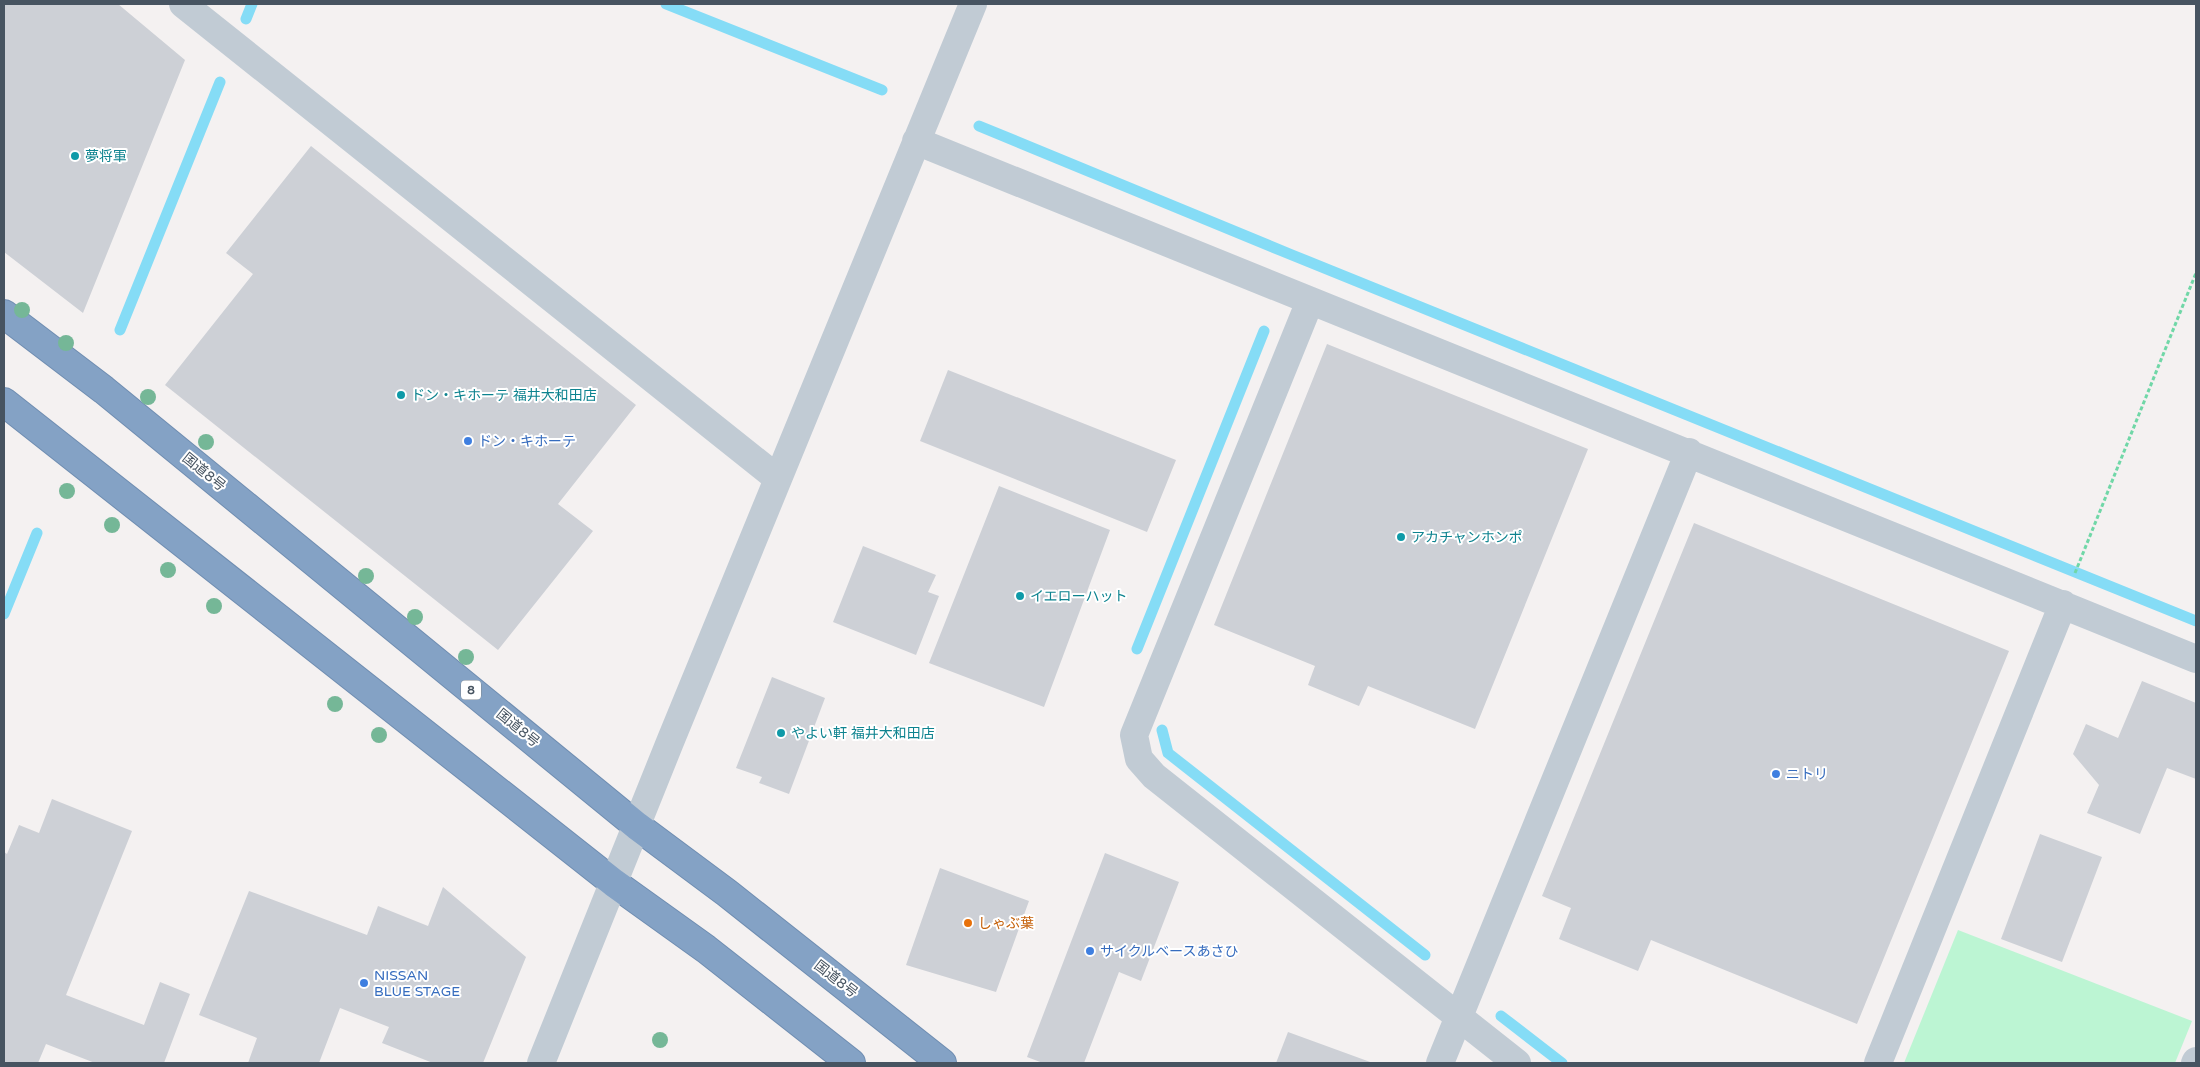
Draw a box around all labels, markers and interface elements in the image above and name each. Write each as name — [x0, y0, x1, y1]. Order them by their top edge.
place label: 夢将軍 — [85, 148, 127, 165]
marker: 夢将軍 — [69, 150, 81, 162]
place label: ドン・キホーテ 福井大和田店 — [411, 387, 597, 404]
marker: ドン・キホーテ 福井大和田店 — [395, 389, 407, 401]
place label: ドン・キホーテ — [478, 433, 576, 450]
marker: ドン・キホーテ — [462, 435, 474, 447]
street label: 国道8号 — [179, 449, 229, 495]
place label: アカチャンホンポ — [1411, 529, 1523, 546]
marker: アカチャンホンポ — [1395, 531, 1407, 543]
place label: イエローハット — [1030, 588, 1128, 605]
marker: イエローハット — [1014, 590, 1026, 602]
road number: 8 — [461, 680, 481, 700]
street label: 国道8号 — [493, 705, 543, 751]
place label: やよい軒 福井大和田店 — [791, 725, 935, 742]
marker: やよい軒 福井大和田店 — [775, 727, 787, 739]
place label: ニトリ — [1786, 766, 1828, 783]
marker: ニトリ — [1770, 768, 1782, 780]
place label: しゃぶ葉 — [978, 915, 1034, 932]
marker: しゃぶ葉 — [962, 917, 974, 929]
place label: サイクルベースあさひ — [1100, 943, 1239, 960]
marker: サイクルベースあさひ — [1084, 945, 1096, 957]
street label: 国道8号 — [811, 957, 861, 1001]
place label: NISSAN BLUE STAGE — [374, 967, 460, 1000]
marker: NISSAN BLUE STAGE — [358, 977, 370, 989]

